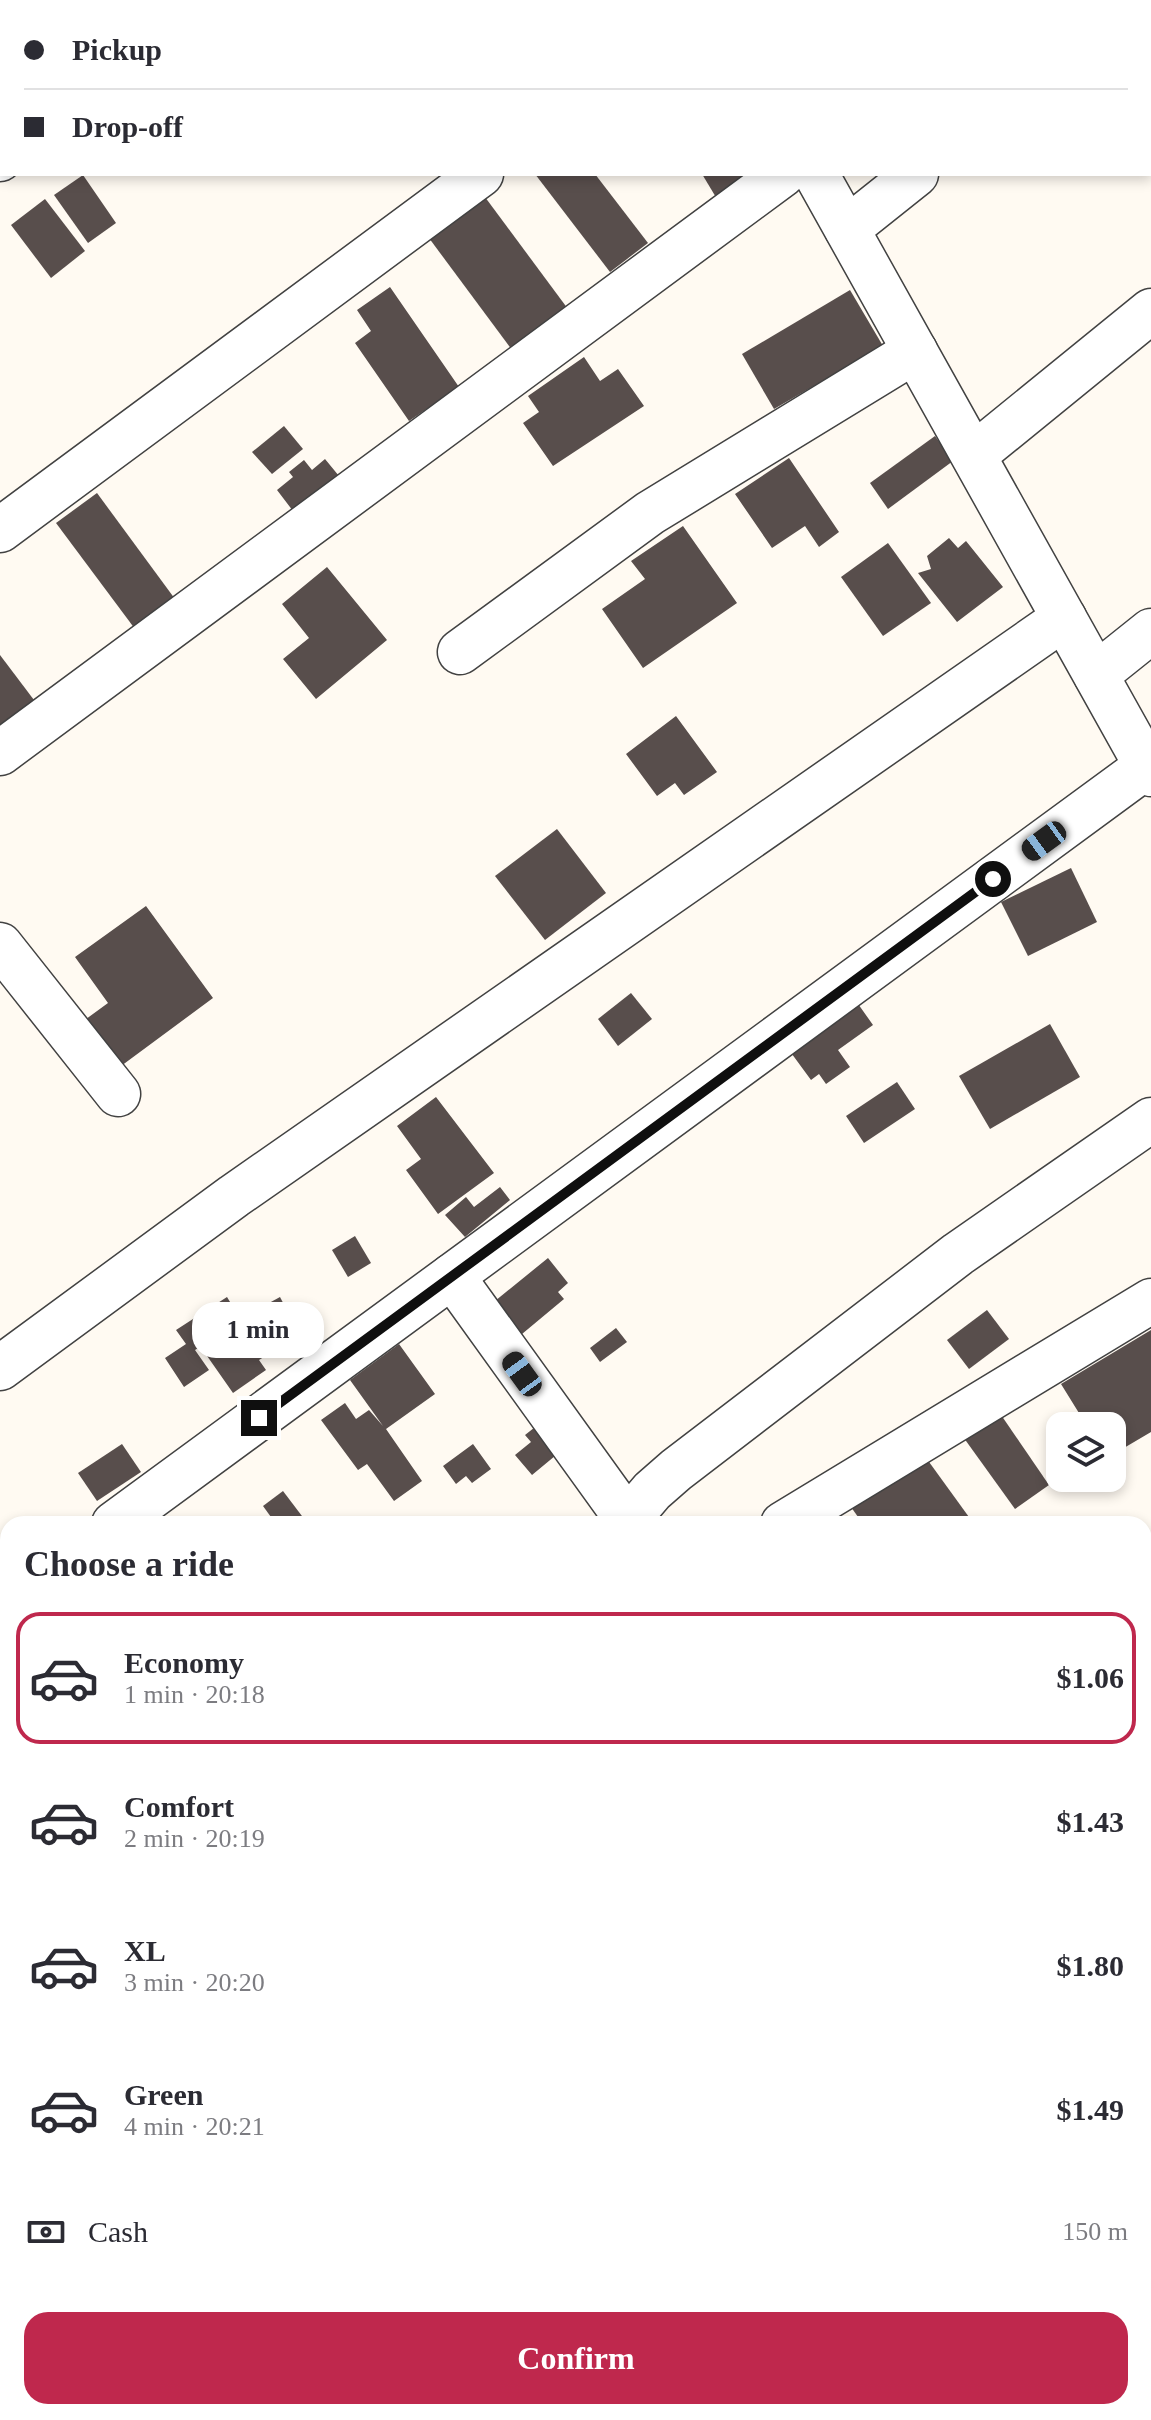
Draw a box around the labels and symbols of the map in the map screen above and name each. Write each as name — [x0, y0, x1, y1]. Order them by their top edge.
car — [1018, 817, 1070, 865]
route start — [975, 861, 1011, 897]
callout: 1 min — [193, 1302, 325, 1358]
car — [498, 1348, 546, 1400]
route end — [241, 1400, 277, 1436]

